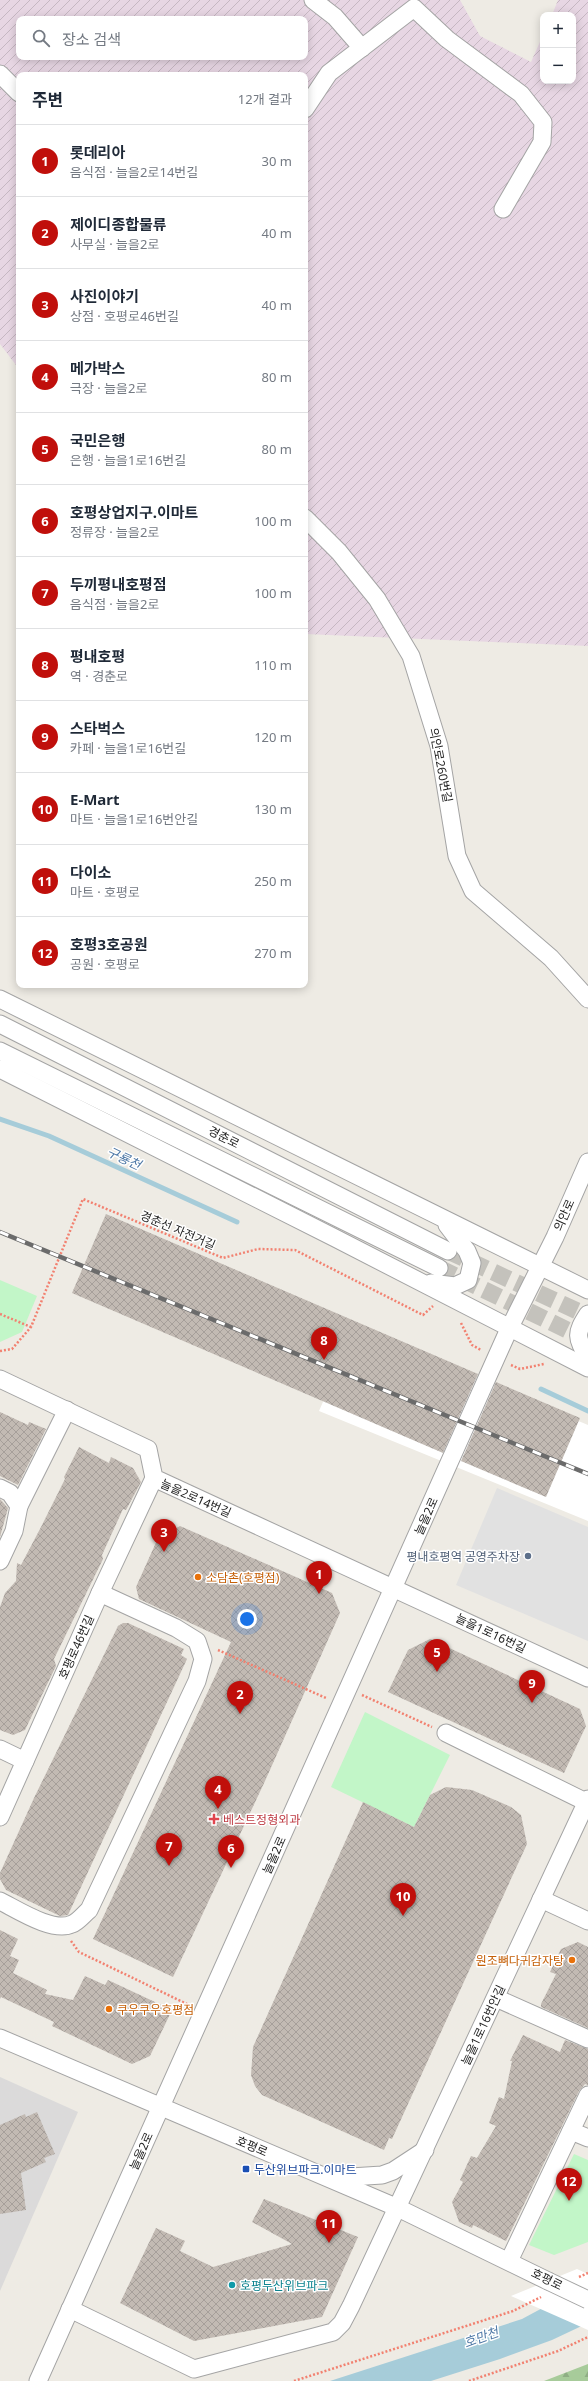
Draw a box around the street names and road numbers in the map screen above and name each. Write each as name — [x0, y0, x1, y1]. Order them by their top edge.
street label: 의안로260번길 — [425, 726, 457, 804]
street label: 경춘로 — [205, 1122, 243, 1152]
street label: 의안로 — [549, 1196, 579, 1234]
street label: 경춘선 자전거길 — [138, 1206, 218, 1254]
street label: 늘을2로14번길 — [158, 1475, 234, 1521]
street label: 늘을2로 — [410, 1494, 442, 1538]
street label: 늘을1로16번길 — [453, 1609, 529, 1657]
street label: 호평로46번길 — [54, 1612, 98, 1682]
street label: 늘을2로 — [258, 1833, 290, 1877]
street label: 늘을1로16번안길 — [457, 1982, 509, 2068]
street label: 늘을2로 — [125, 2129, 157, 2173]
street label: 호평로 — [233, 2132, 271, 2160]
street label: 호평로 — [528, 2264, 566, 2294]

